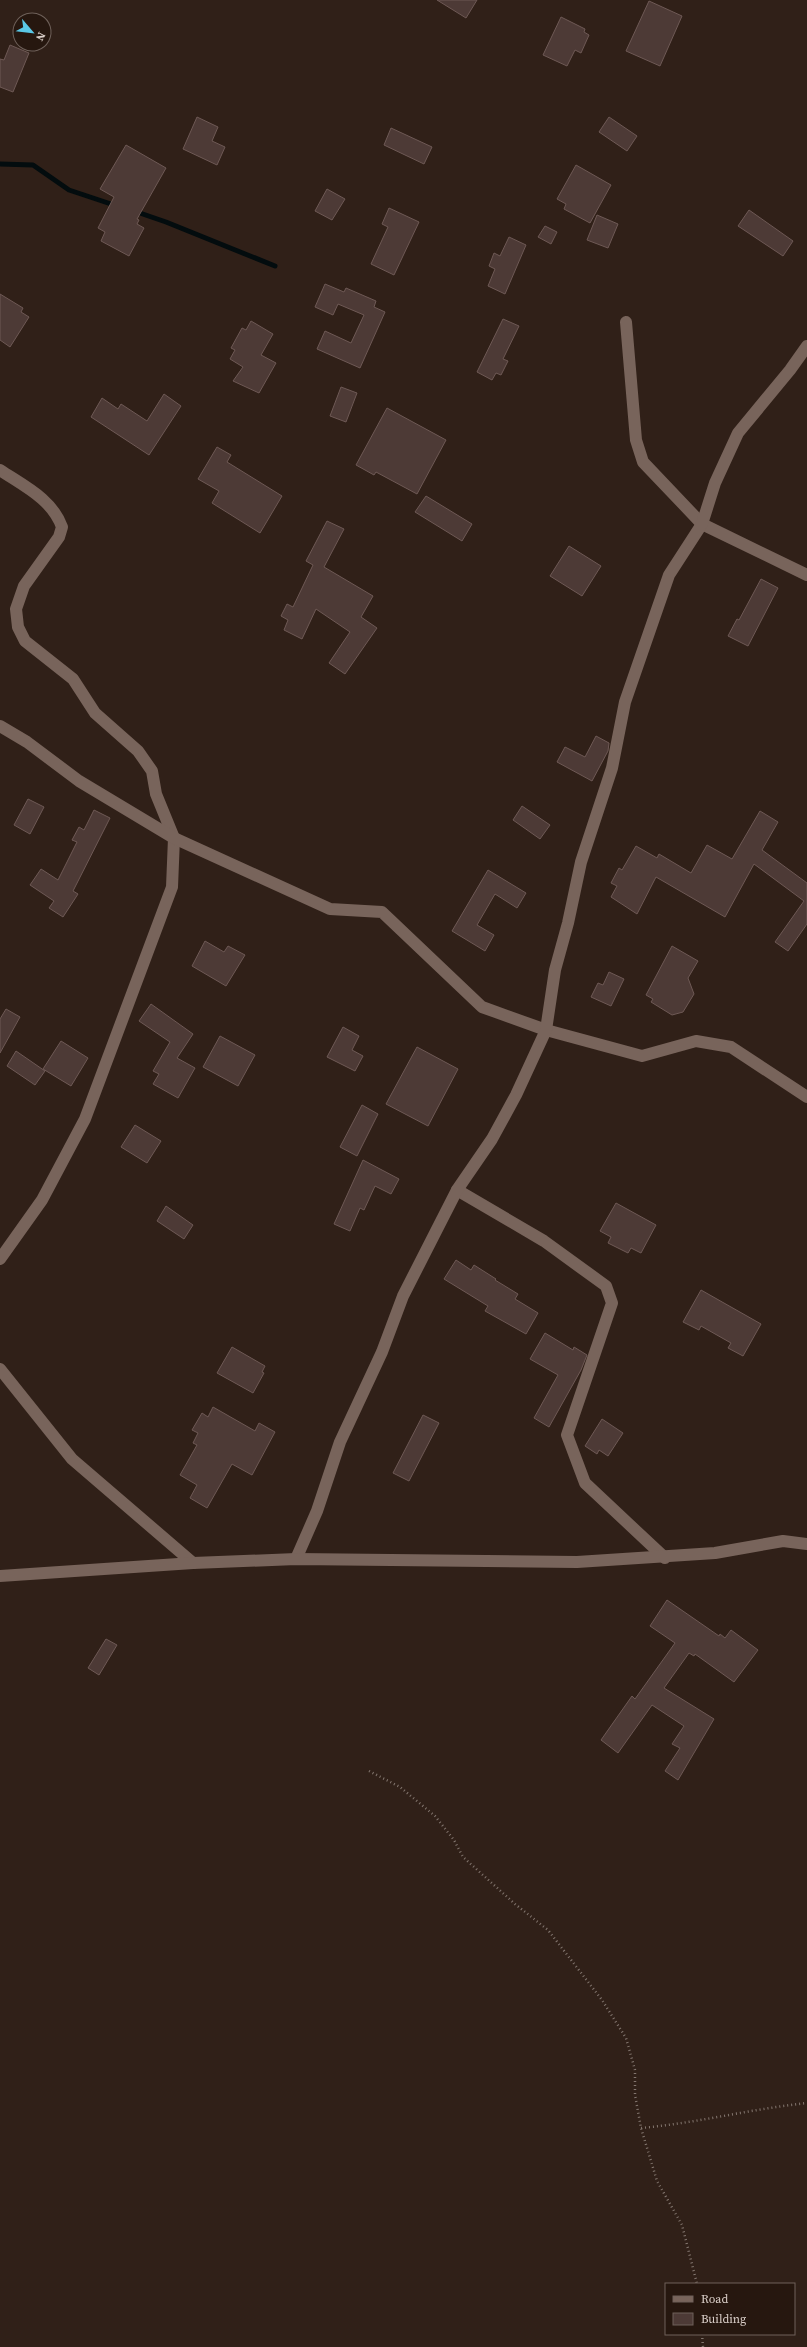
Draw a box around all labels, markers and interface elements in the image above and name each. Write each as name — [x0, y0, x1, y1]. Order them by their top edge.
north arrow — [12, 12, 52, 52]
text: N — [32, 29, 49, 44]
legend — [665, 2283, 795, 2335]
text: Road — [701, 2291, 728, 2307]
text: Building — [701, 2311, 746, 2327]

